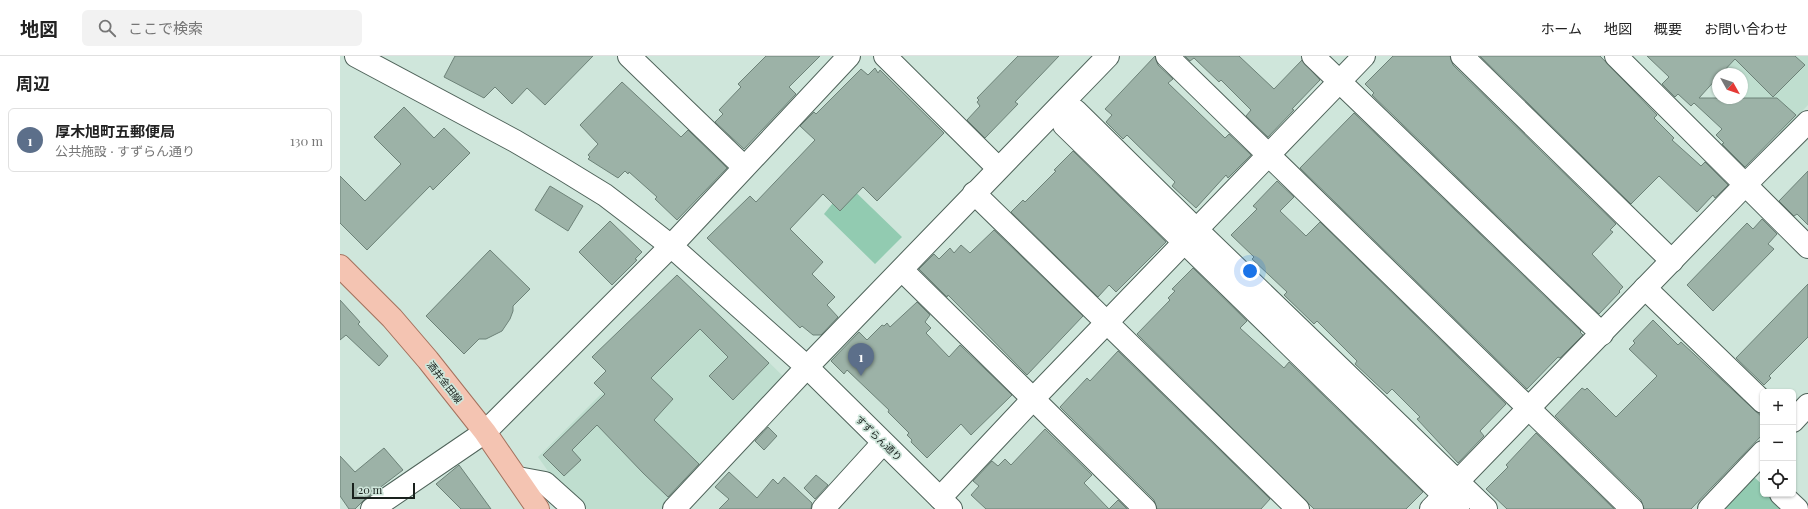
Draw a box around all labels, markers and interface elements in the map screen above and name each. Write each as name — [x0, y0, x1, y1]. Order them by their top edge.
search box — [82, 10, 362, 46]
text: 地図 — [20, 15, 58, 41]
icon: search — [96, 17, 118, 39]
text: ここで検索 — [128, 18, 203, 38]
text: ホーム — [1540, 19, 1582, 38]
text: 地図 — [1604, 19, 1632, 38]
text: 概要 — [1654, 19, 1682, 38]
text: お問い合わせ — [1704, 19, 1788, 38]
north arrow — [1712, 68, 1748, 104]
text: 周辺 — [16, 72, 50, 94]
text: 厚木旭町五郵便局 — [55, 121, 175, 141]
text: 1 — [28, 132, 32, 149]
text: 130 m — [290, 132, 323, 149]
text: 公共施設 · すずらん通り — [55, 142, 195, 159]
your location — [1240, 261, 1260, 281]
pin: 1 — [848, 343, 874, 376]
street label: 酒井金田線 — [424, 358, 466, 406]
map controls — [1760, 389, 1796, 497]
button: + — [1760, 389, 1796, 425]
street label: すずらん通り — [853, 412, 905, 464]
button: − — [1760, 425, 1796, 461]
button: locate — [1760, 461, 1796, 497]
scale bar — [352, 481, 415, 500]
text: 20 m — [358, 482, 382, 497]

